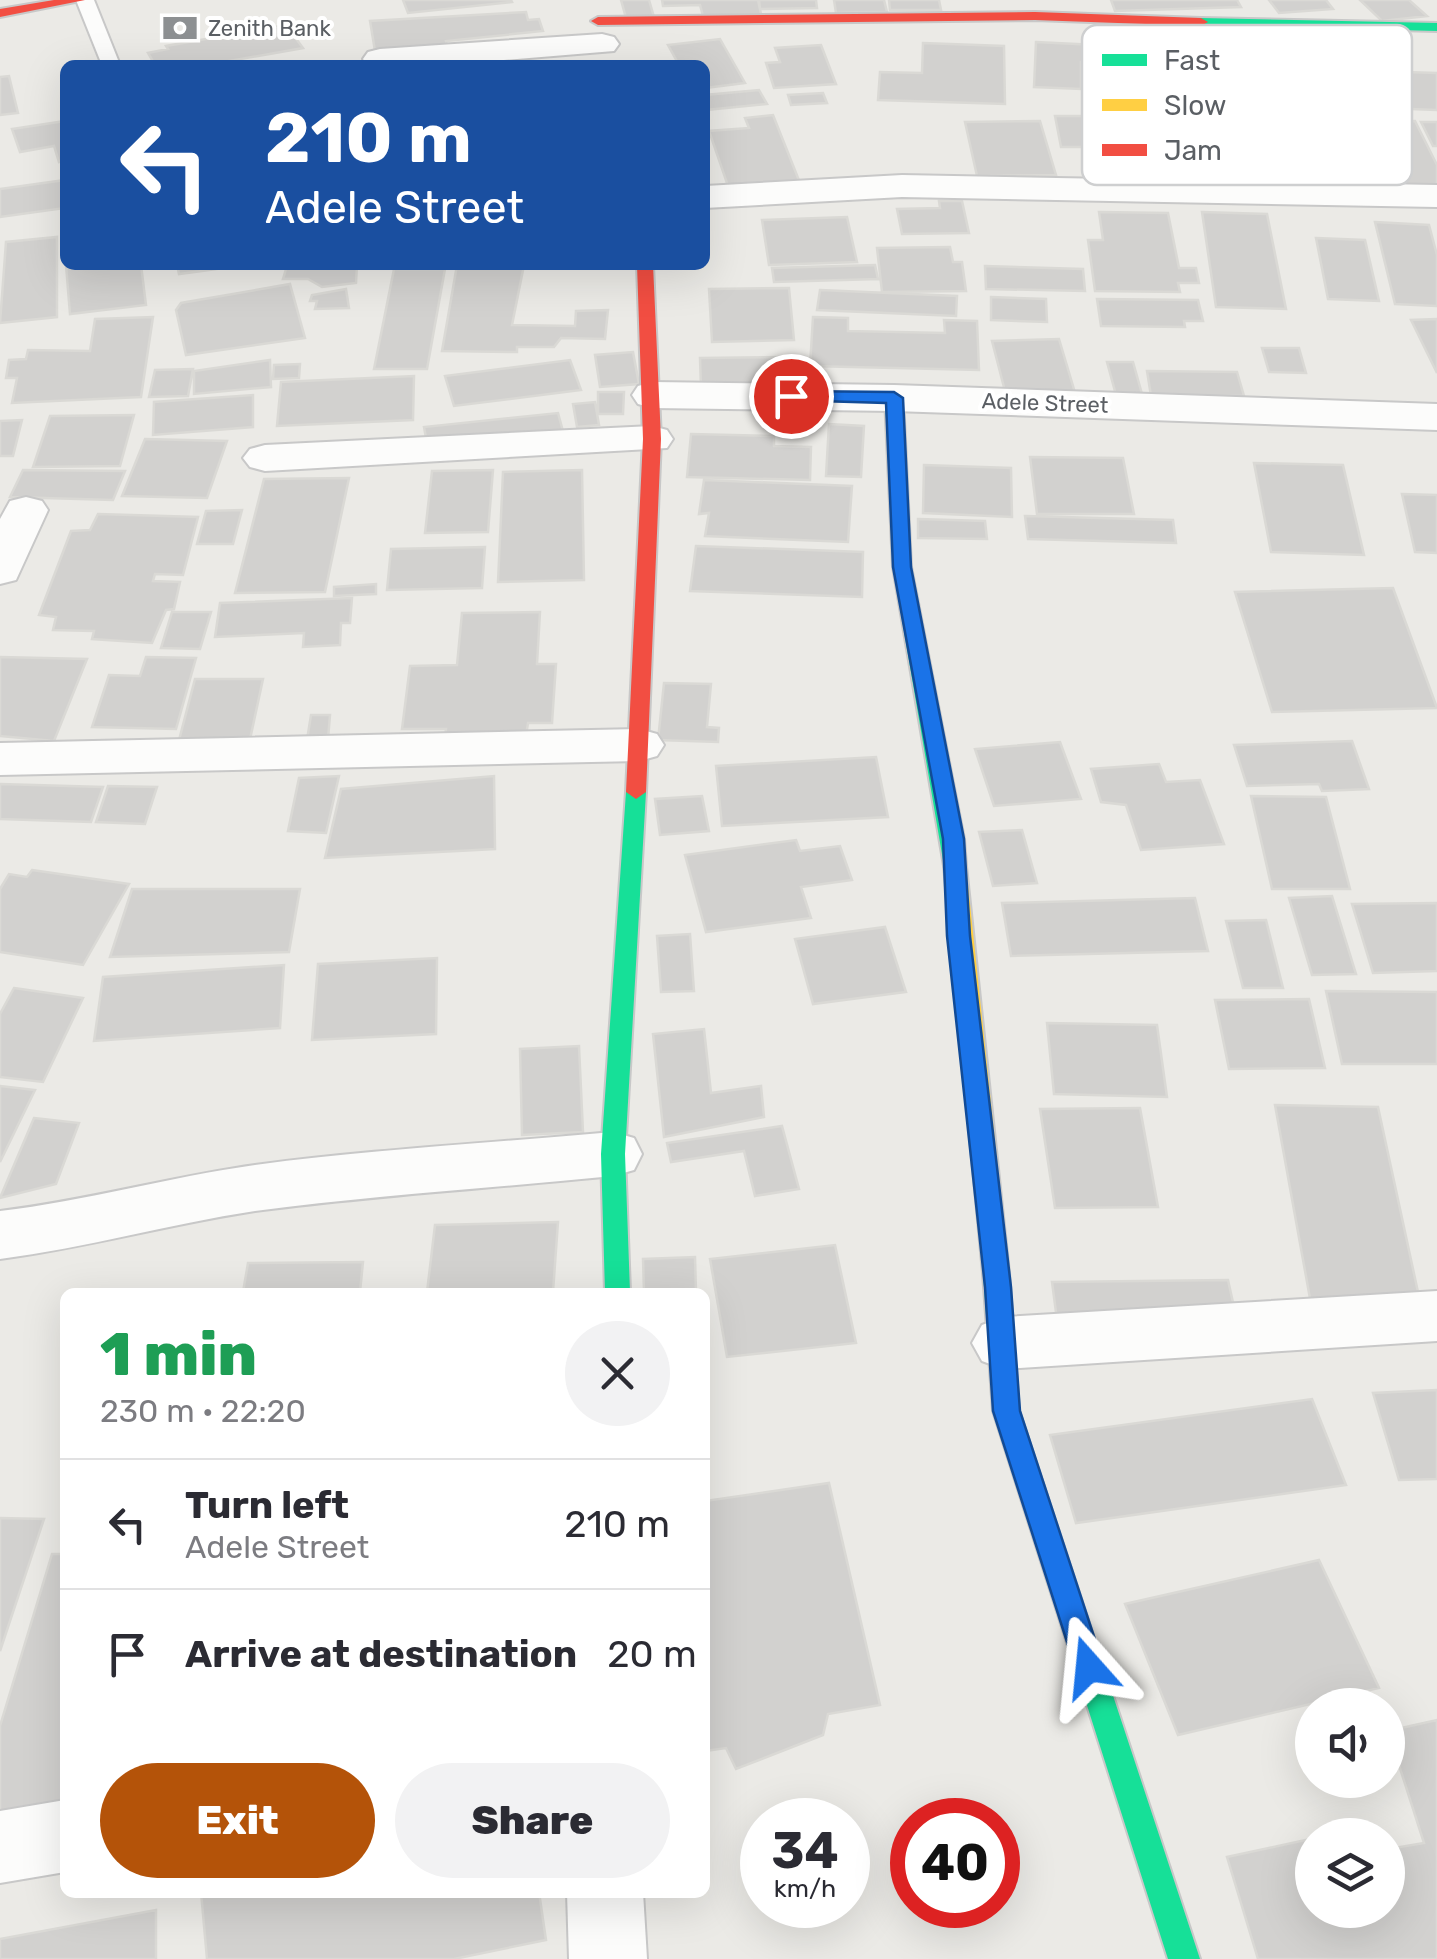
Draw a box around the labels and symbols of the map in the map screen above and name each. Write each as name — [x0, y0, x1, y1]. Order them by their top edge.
bank icon: Zenith Bank — [161, 9, 199, 47]
place label: Zenith Bank — [208, 15, 331, 42]
legend — [1082, 25, 1412, 185]
text: Fast — [1164, 44, 1220, 77]
text: Slow — [1164, 89, 1226, 122]
text: Jam — [1164, 134, 1222, 167]
pin — [749, 354, 834, 439]
street label: Adele Street — [981, 387, 1109, 419]
position arrow — [1037, 1615, 1141, 1719]
speed limit sign: 40 — [890, 1798, 1020, 1928]

